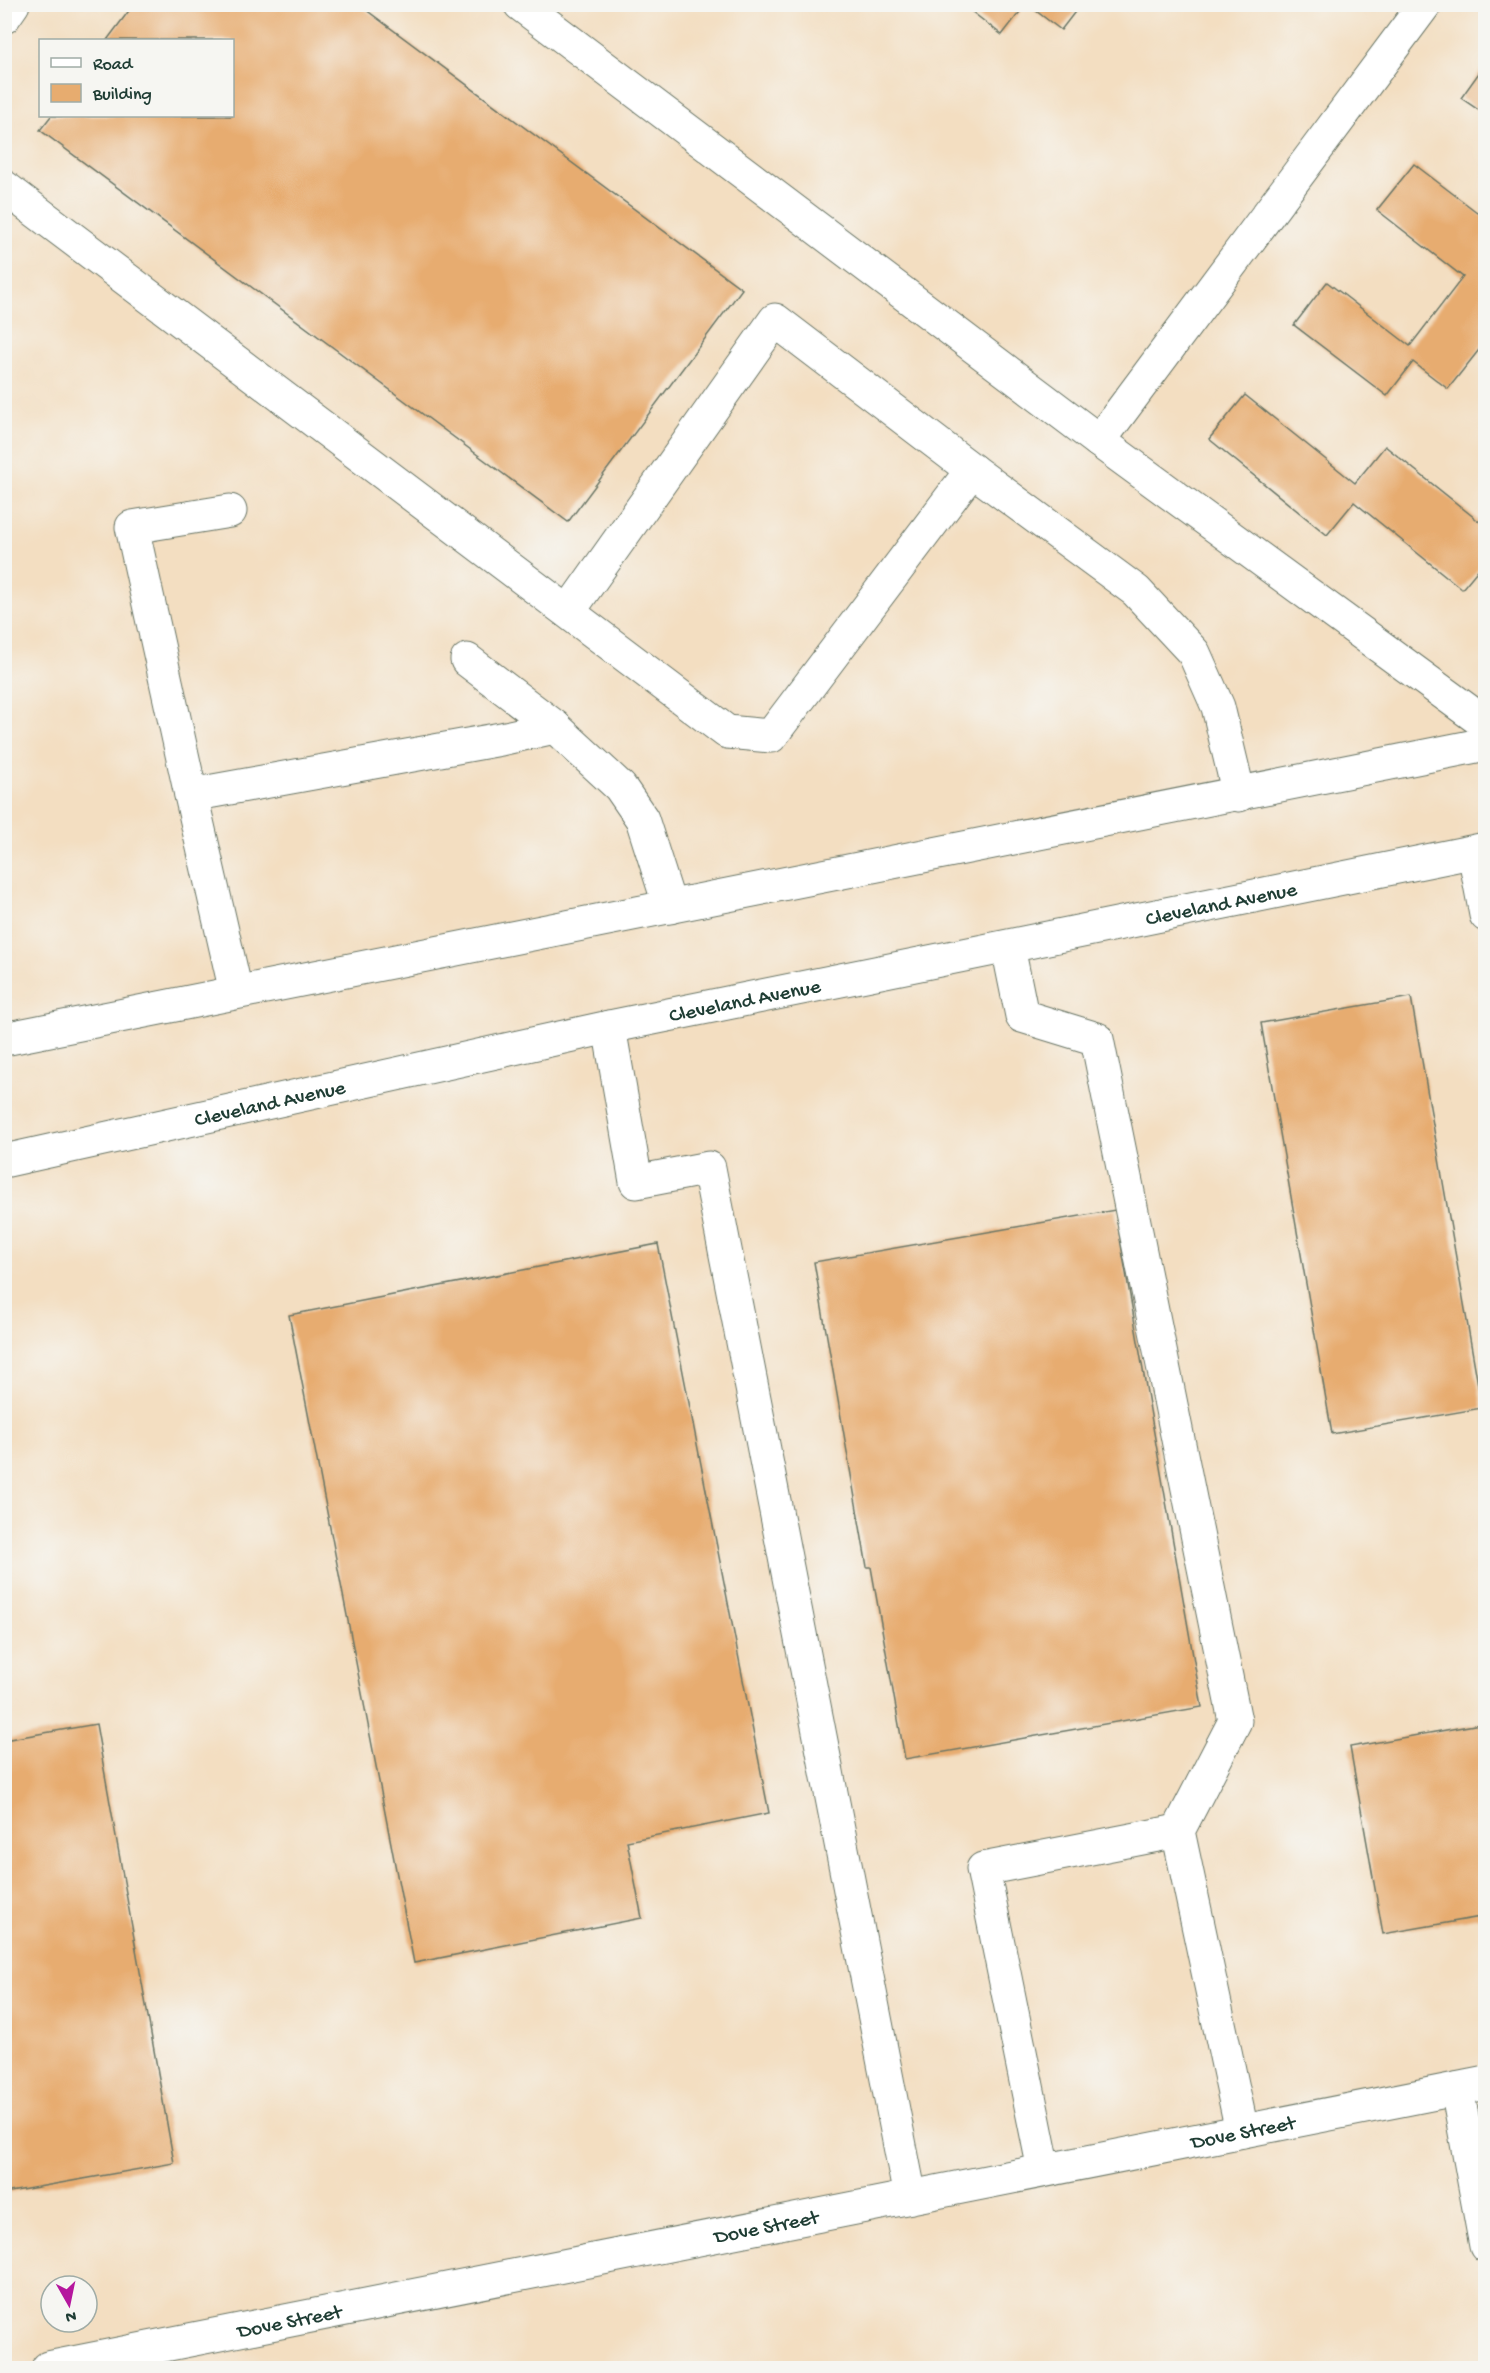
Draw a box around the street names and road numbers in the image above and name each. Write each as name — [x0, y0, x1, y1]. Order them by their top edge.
street label: Cleveland Avenue — [1144, 878, 1301, 934]
street label: Cleveland Avenue — [667, 975, 824, 1030]
street label: Cleveland Avenue — [193, 1077, 349, 1134]
street label: Dove Street — [1187, 2112, 1300, 2158]
street label: Dove Street — [710, 2206, 823, 2252]
street label: Dove Street — [234, 2301, 347, 2347]

